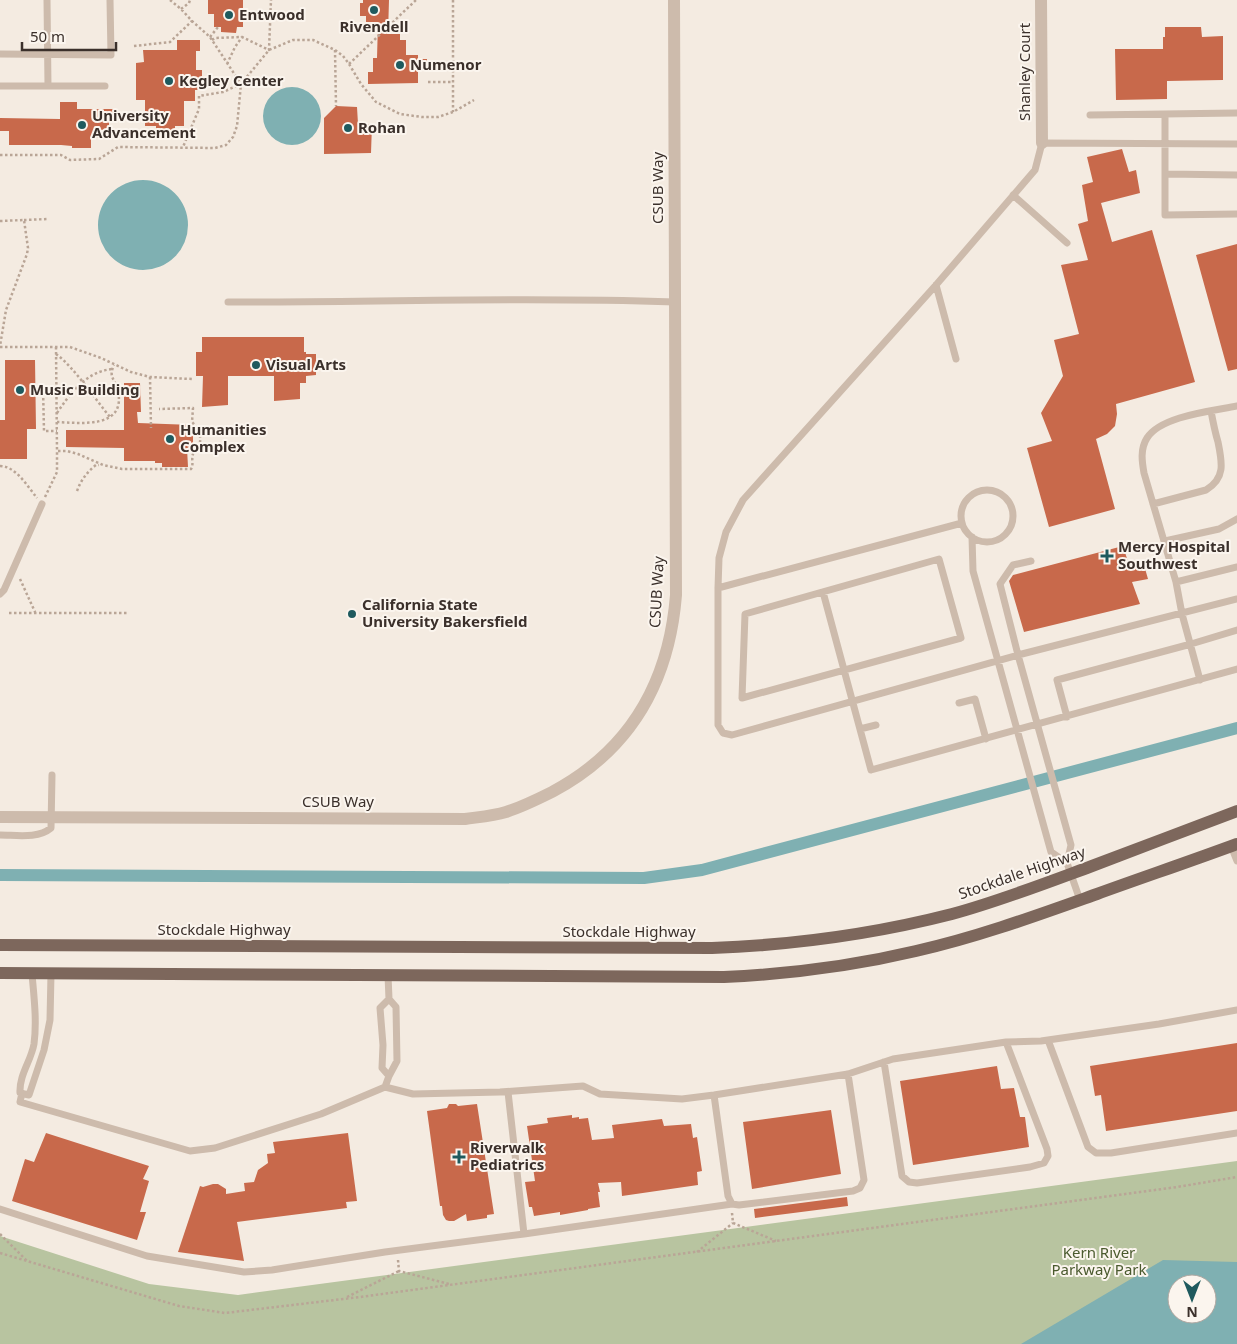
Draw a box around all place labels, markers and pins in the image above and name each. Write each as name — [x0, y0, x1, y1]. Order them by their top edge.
place label: Entwood — [239, 4, 305, 24]
marker: Rivendell — [368, 4, 380, 16]
marker: Entwood — [223, 9, 235, 21]
place label: Rivendell — [340, 16, 408, 36]
place label: Numenor — [410, 54, 482, 74]
marker: Numenor — [394, 59, 406, 71]
place label: Kegley Center — [179, 70, 284, 90]
marker: Kegley Center — [163, 75, 175, 87]
place label: University Advancement — [92, 105, 196, 142]
place label: Rohan — [358, 117, 406, 137]
marker: University Advancement — [76, 119, 88, 131]
marker: Rohan — [342, 122, 354, 134]
place label: Visual Arts — [266, 354, 346, 374]
marker: Visual Arts — [250, 359, 262, 371]
place label: Music Building — [30, 379, 139, 399]
marker: Music Building — [14, 384, 26, 396]
place label: Humanities Complex — [180, 419, 267, 456]
marker: Humanities Complex — [164, 433, 176, 445]
place label: Mercy Hospital Southwest — [1118, 536, 1230, 573]
marker: Mercy Hospital Southwest — [1100, 549, 1114, 563]
place label: California State University Bakersfield — [362, 594, 527, 631]
marker: California State University Bakersfield — [346, 608, 358, 620]
place label: Riverwalk Pediatrics — [470, 1137, 545, 1174]
marker: Riverwalk Pediatrics — [452, 1150, 466, 1164]

